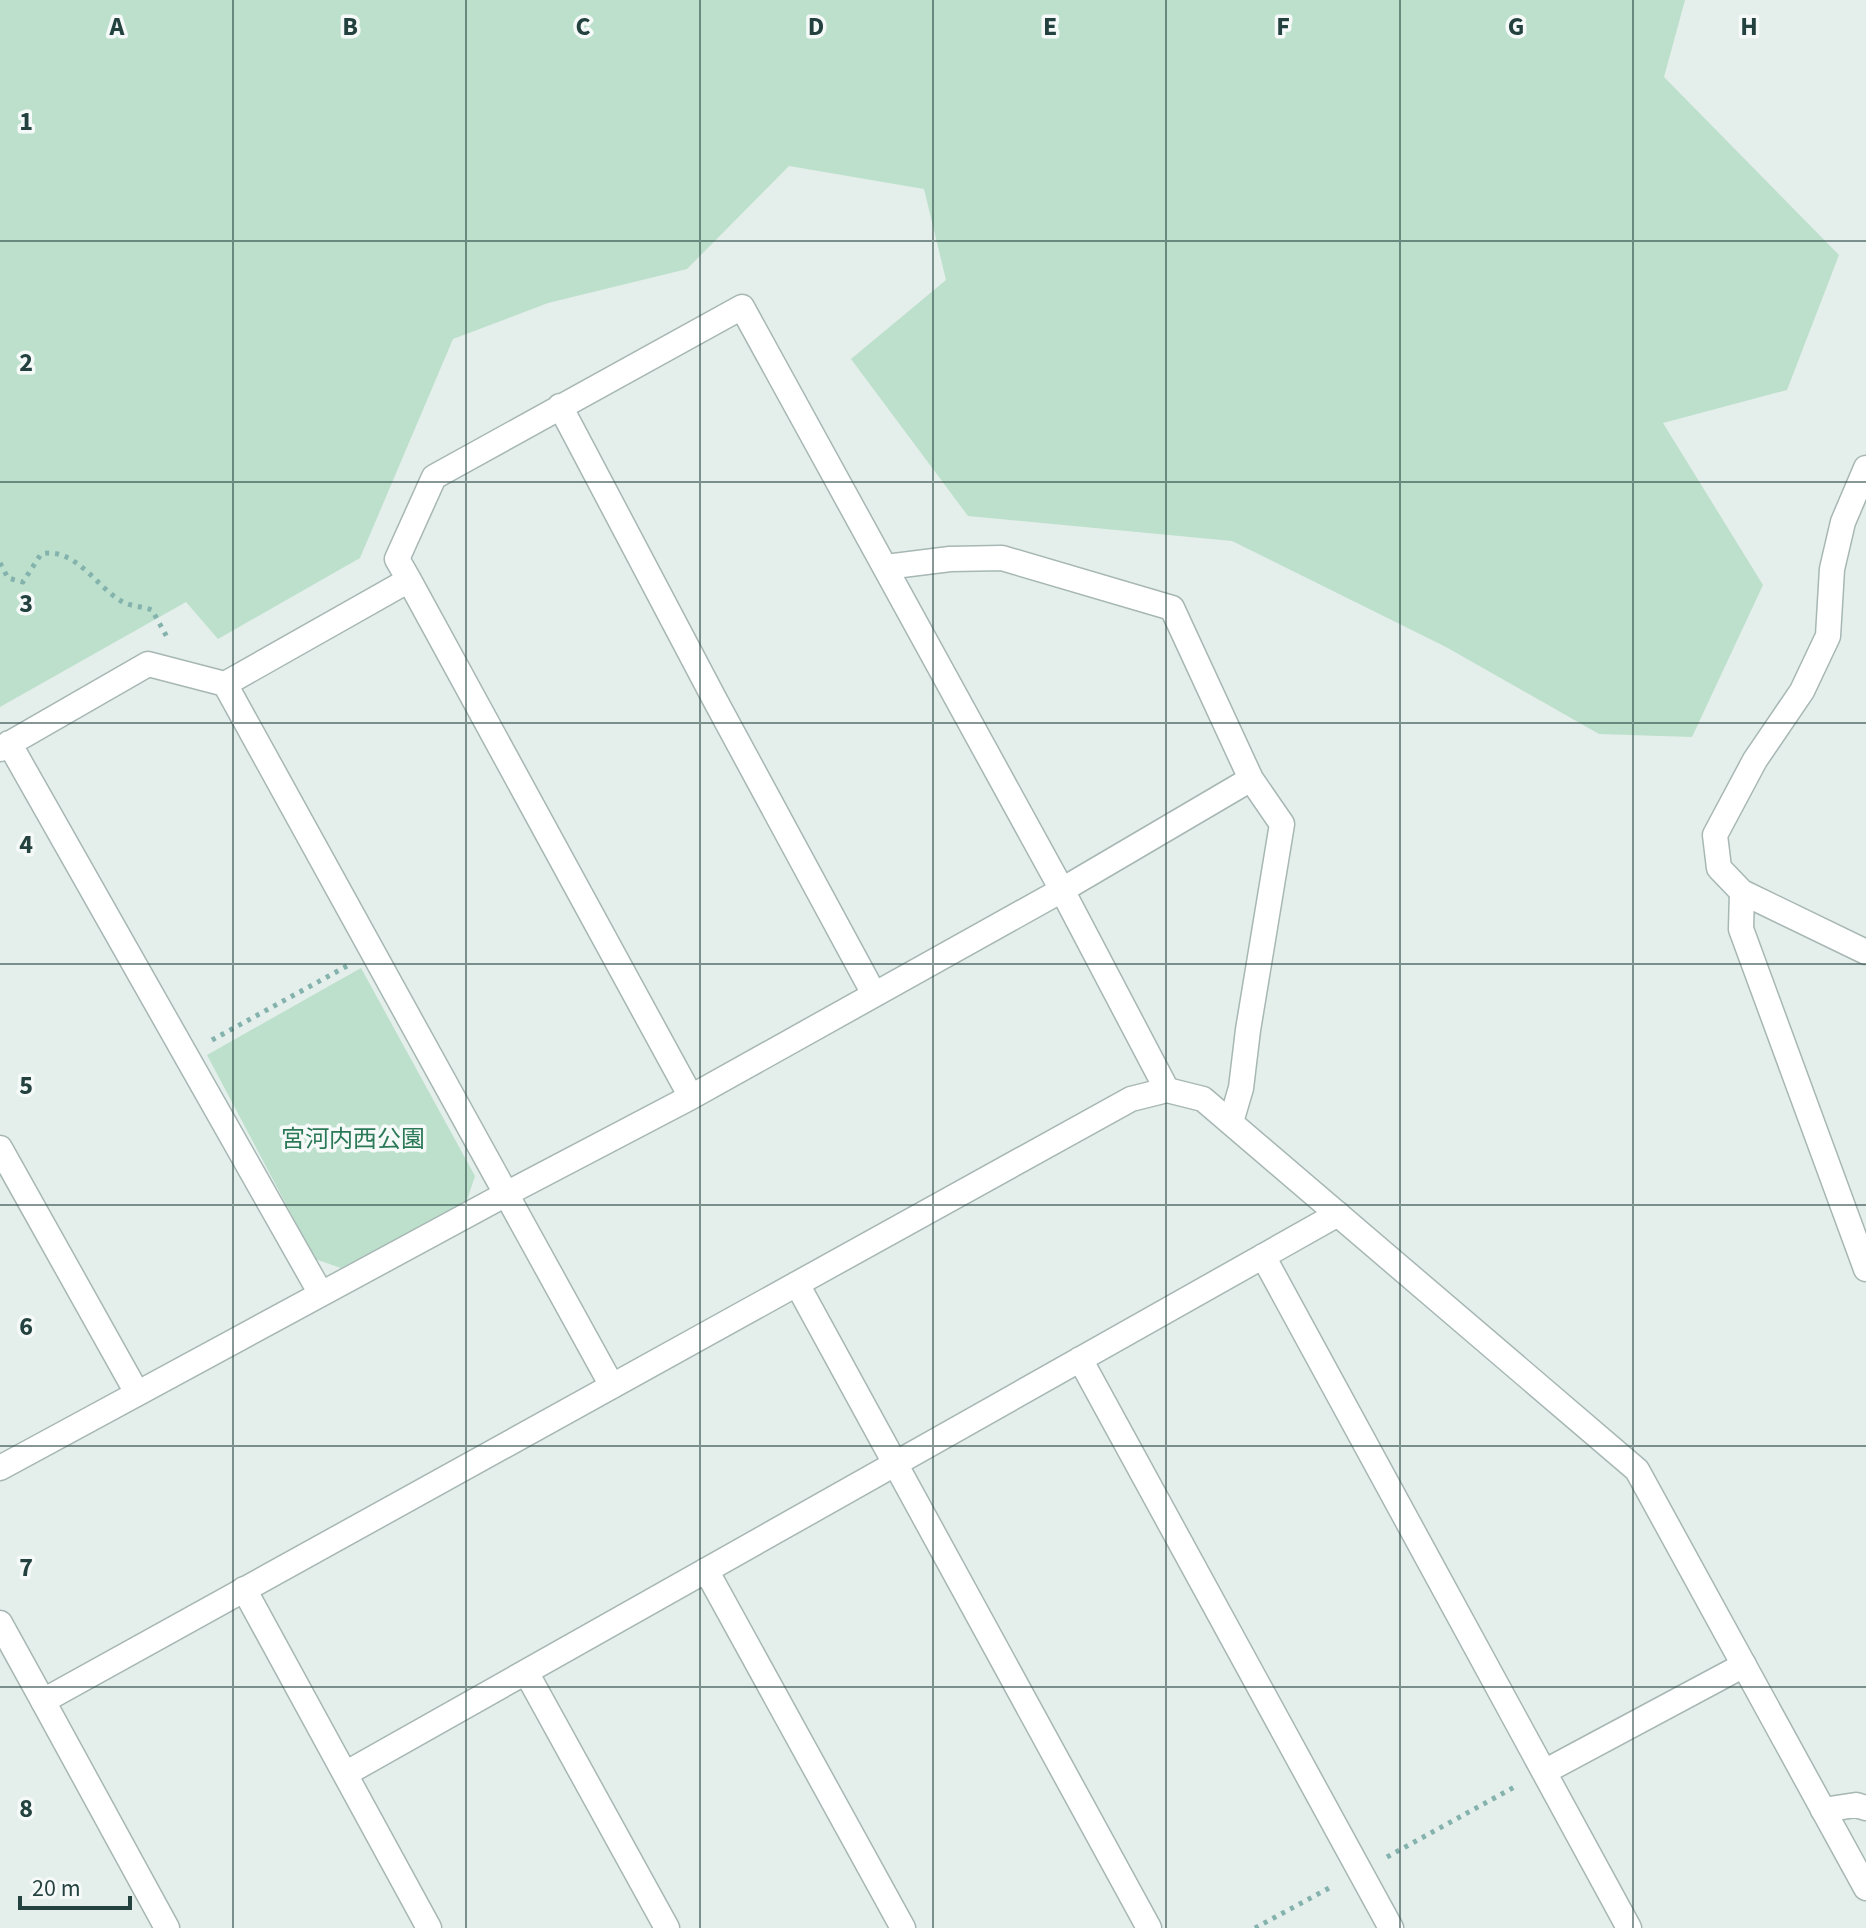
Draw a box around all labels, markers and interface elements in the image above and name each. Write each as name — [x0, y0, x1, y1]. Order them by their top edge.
text: A — [109, 8, 126, 45]
text: B — [342, 8, 358, 45]
text: C — [575, 8, 591, 45]
text: D — [808, 8, 824, 45]
text: E — [1043, 8, 1057, 45]
text: F — [1276, 8, 1290, 45]
text: G — [1508, 8, 1524, 45]
text: H — [1740, 8, 1758, 45]
text: 1 — [19, 103, 33, 140]
text: 2 — [19, 344, 33, 381]
text: 3 — [19, 585, 33, 622]
text: 4 — [19, 826, 33, 863]
text: 5 — [19, 1067, 33, 1104]
park label: 宮河内西公園 — [281, 1122, 425, 1157]
text: 6 — [19, 1308, 33, 1345]
text: 7 — [19, 1549, 33, 1586]
text: 8 — [19, 1790, 33, 1827]
scale bar — [20, 1860, 130, 1910]
text: 20 m — [32, 1871, 81, 1906]

